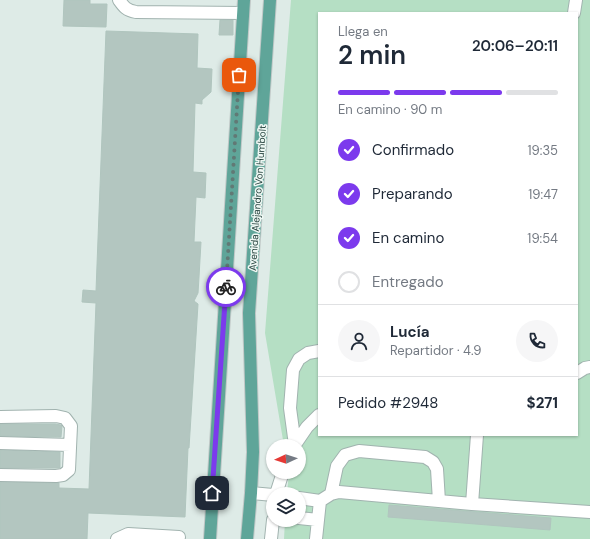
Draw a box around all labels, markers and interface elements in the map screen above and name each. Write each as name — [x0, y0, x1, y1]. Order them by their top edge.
text: Llega en — [338, 23, 388, 40]
text: 20:06–20:11 — [472, 36, 558, 56]
text: 2 min — [338, 38, 406, 72]
pin — [222, 58, 256, 92]
icon: bag — [228, 64, 250, 86]
text: En camino · 90 m — [338, 101, 442, 118]
street label: Avenida Alejandro Von Humbolt — [246, 125, 269, 271]
icon: check — [338, 139, 360, 161]
text: Confirmado — [372, 140, 454, 160]
text: 19:35 — [528, 142, 558, 159]
icon: check — [338, 183, 360, 205]
text: Preparando — [372, 184, 453, 204]
text: 19:47 — [528, 186, 558, 203]
icon: check — [338, 227, 360, 249]
text: En camino — [372, 228, 444, 248]
text: 19:54 — [527, 230, 558, 247]
courier — [206, 267, 246, 307]
text: Entregado — [372, 272, 444, 292]
icon: bike — [215, 276, 237, 298]
button: person — [338, 320, 380, 362]
button: phone — [516, 320, 558, 362]
text: Lucía — [390, 322, 430, 342]
text: Repartidor · 4.9 — [390, 342, 481, 359]
text: Pedido #2948 — [338, 393, 438, 413]
text: $271 — [527, 393, 558, 413]
north arrow — [266, 439, 306, 479]
map controls — [266, 439, 306, 527]
pin — [195, 476, 229, 510]
icon: home — [201, 482, 223, 504]
button: layers — [266, 487, 306, 527]

